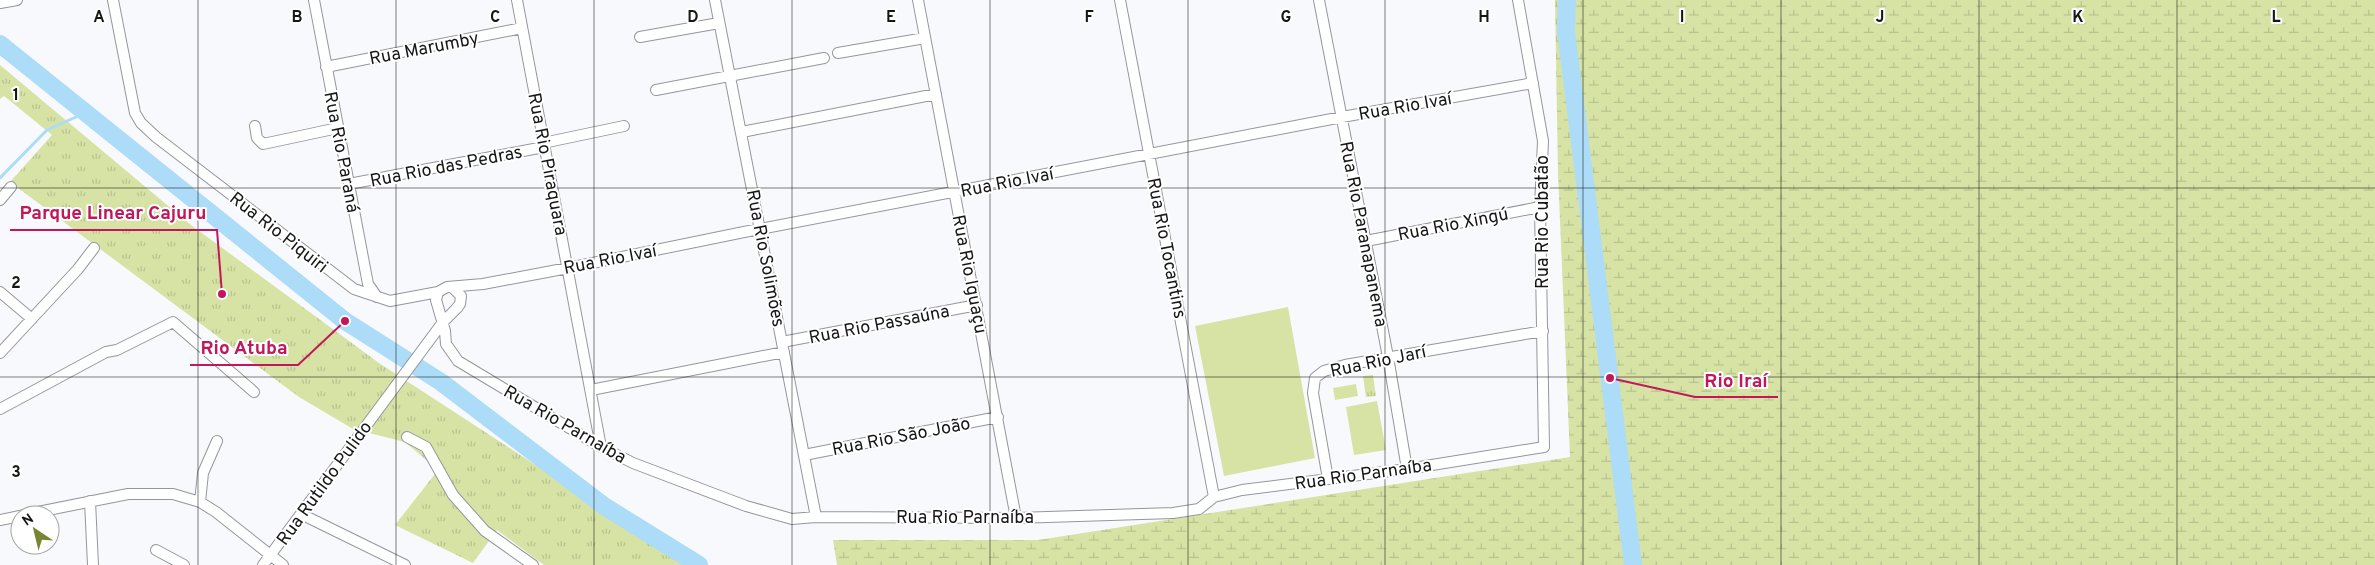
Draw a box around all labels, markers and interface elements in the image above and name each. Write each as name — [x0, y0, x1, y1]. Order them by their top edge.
text: A — [93, 8, 105, 28]
text: B — [291, 8, 303, 28]
text: C — [490, 8, 500, 28]
text: D — [687, 8, 699, 28]
text: E — [886, 8, 896, 28]
text: F — [1084, 8, 1094, 28]
text: G — [1281, 8, 1291, 28]
text: H — [1478, 8, 1490, 28]
text: I — [1680, 8, 1684, 28]
text: J — [1876, 8, 1884, 28]
text: K — [2072, 8, 2084, 28]
text: L — [2271, 8, 2281, 28]
street label: Rua Marumby — [368, 28, 481, 71]
text: 1 — [13, 86, 19, 106]
street label: Rua Rio Ivaí — [1357, 88, 1455, 127]
street label: Rua Rio Paraná — [317, 90, 364, 215]
street label: Rua Rio Piraquara — [521, 91, 572, 238]
street label: Rua Rio Paranapanema — [1333, 140, 1392, 329]
street label: Rua Rio das Pedras — [368, 141, 524, 194]
street label: Rua Rio Cubatão — [1532, 155, 1555, 289]
street label: Rua Rio Ivaí — [959, 163, 1057, 204]
street label: Rua Rio Tocantins — [1141, 176, 1190, 321]
street label: Rua Rio Piquiri — [224, 188, 332, 279]
street label: Rua Rio Solimões — [740, 188, 789, 329]
callout: Parque Linear Cajuru — [10, 196, 217, 230]
text: Parque Linear Cajuru — [19, 202, 207, 226]
street label: Rua Rio Xingú — [1396, 203, 1511, 247]
street label: Rua Rio Iguaçu — [946, 213, 991, 336]
street label: Rua Rio Ivaí — [562, 240, 660, 281]
text: 2 — [11, 274, 21, 294]
street label: Rua Rio Passaúna — [807, 301, 952, 350]
callout: Rio Atuba — [190, 331, 298, 365]
text: Rio Atuba — [200, 337, 288, 361]
street label: Rua Rio Jarí — [1328, 341, 1430, 384]
callout: Rio Iraí — [1695, 363, 1778, 397]
text: Rio Iraí — [1704, 370, 1769, 394]
street label: Rua Rio Parnaíba — [499, 381, 630, 470]
street label: Rua Rio São João — [830, 413, 972, 462]
street label: Rua Rutildo Pulido — [272, 417, 378, 551]
street label: Rua Rio Parnaíba — [1293, 454, 1433, 496]
text: 3 — [11, 463, 21, 483]
north arrow — [10, 505, 60, 555]
street label: Rua Rio Parnaíba — [896, 507, 1034, 530]
text: N — [19, 511, 37, 530]

